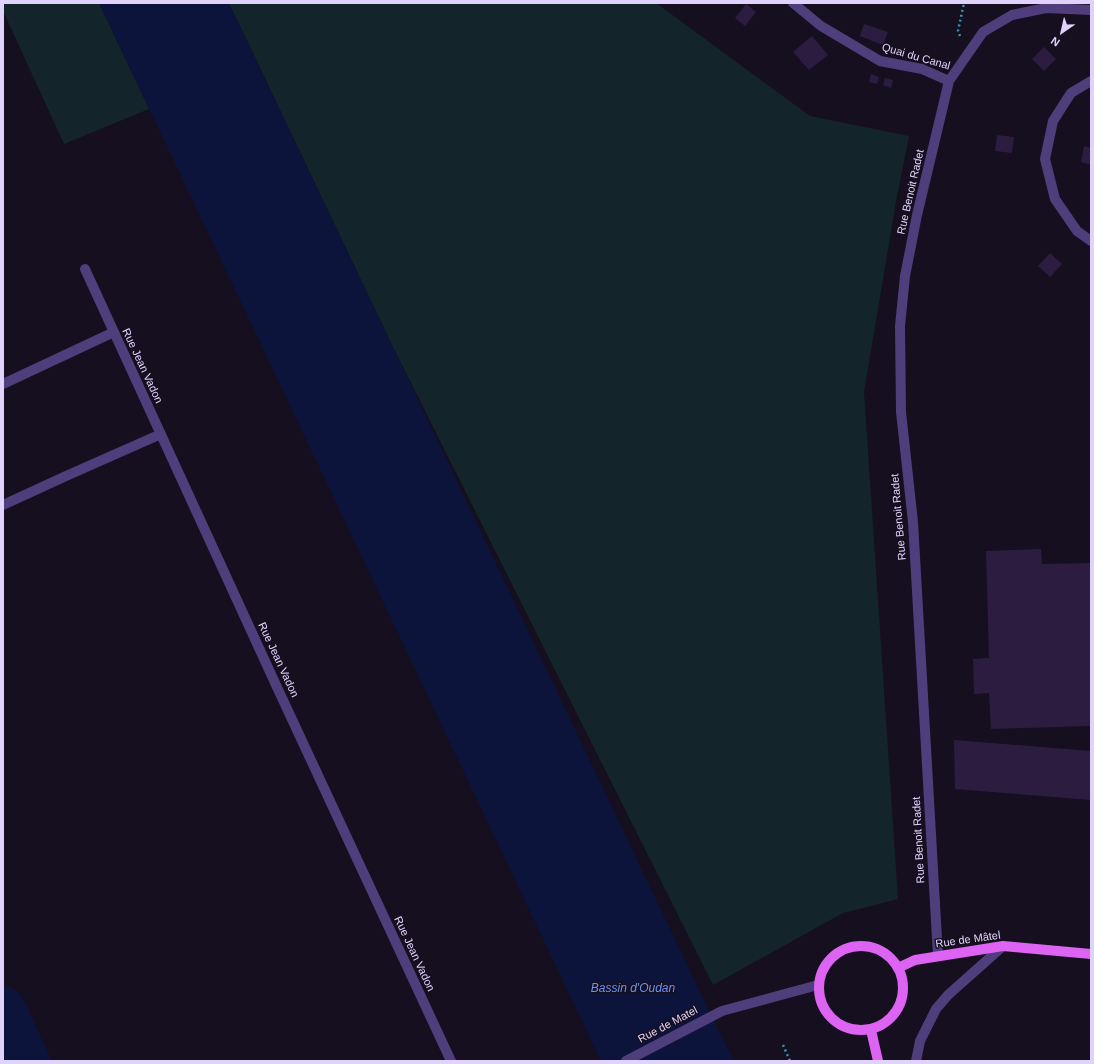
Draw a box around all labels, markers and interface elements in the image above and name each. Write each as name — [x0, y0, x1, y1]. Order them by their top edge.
north arrow — [1042, 12, 1082, 52]
text: N — [1049, 35, 1062, 49]
street label: Quai du Canal — [880, 41, 952, 73]
street label: Rue Benoit Radet — [895, 148, 927, 236]
street label: Rue Jean Vadon — [119, 326, 165, 406]
street label: Rue Benoit Radet — [889, 473, 909, 561]
street label: Rue Jean Vadon — [255, 620, 301, 700]
street label: Rue Benoit Radet — [910, 796, 928, 884]
street label: Rue Jean Vadon — [391, 914, 437, 994]
street label: Rue de Mâtel — [935, 929, 1001, 951]
water label: Bassin d'Oudan — [591, 982, 675, 996]
street label: Rue de Matel — [636, 1004, 700, 1046]

